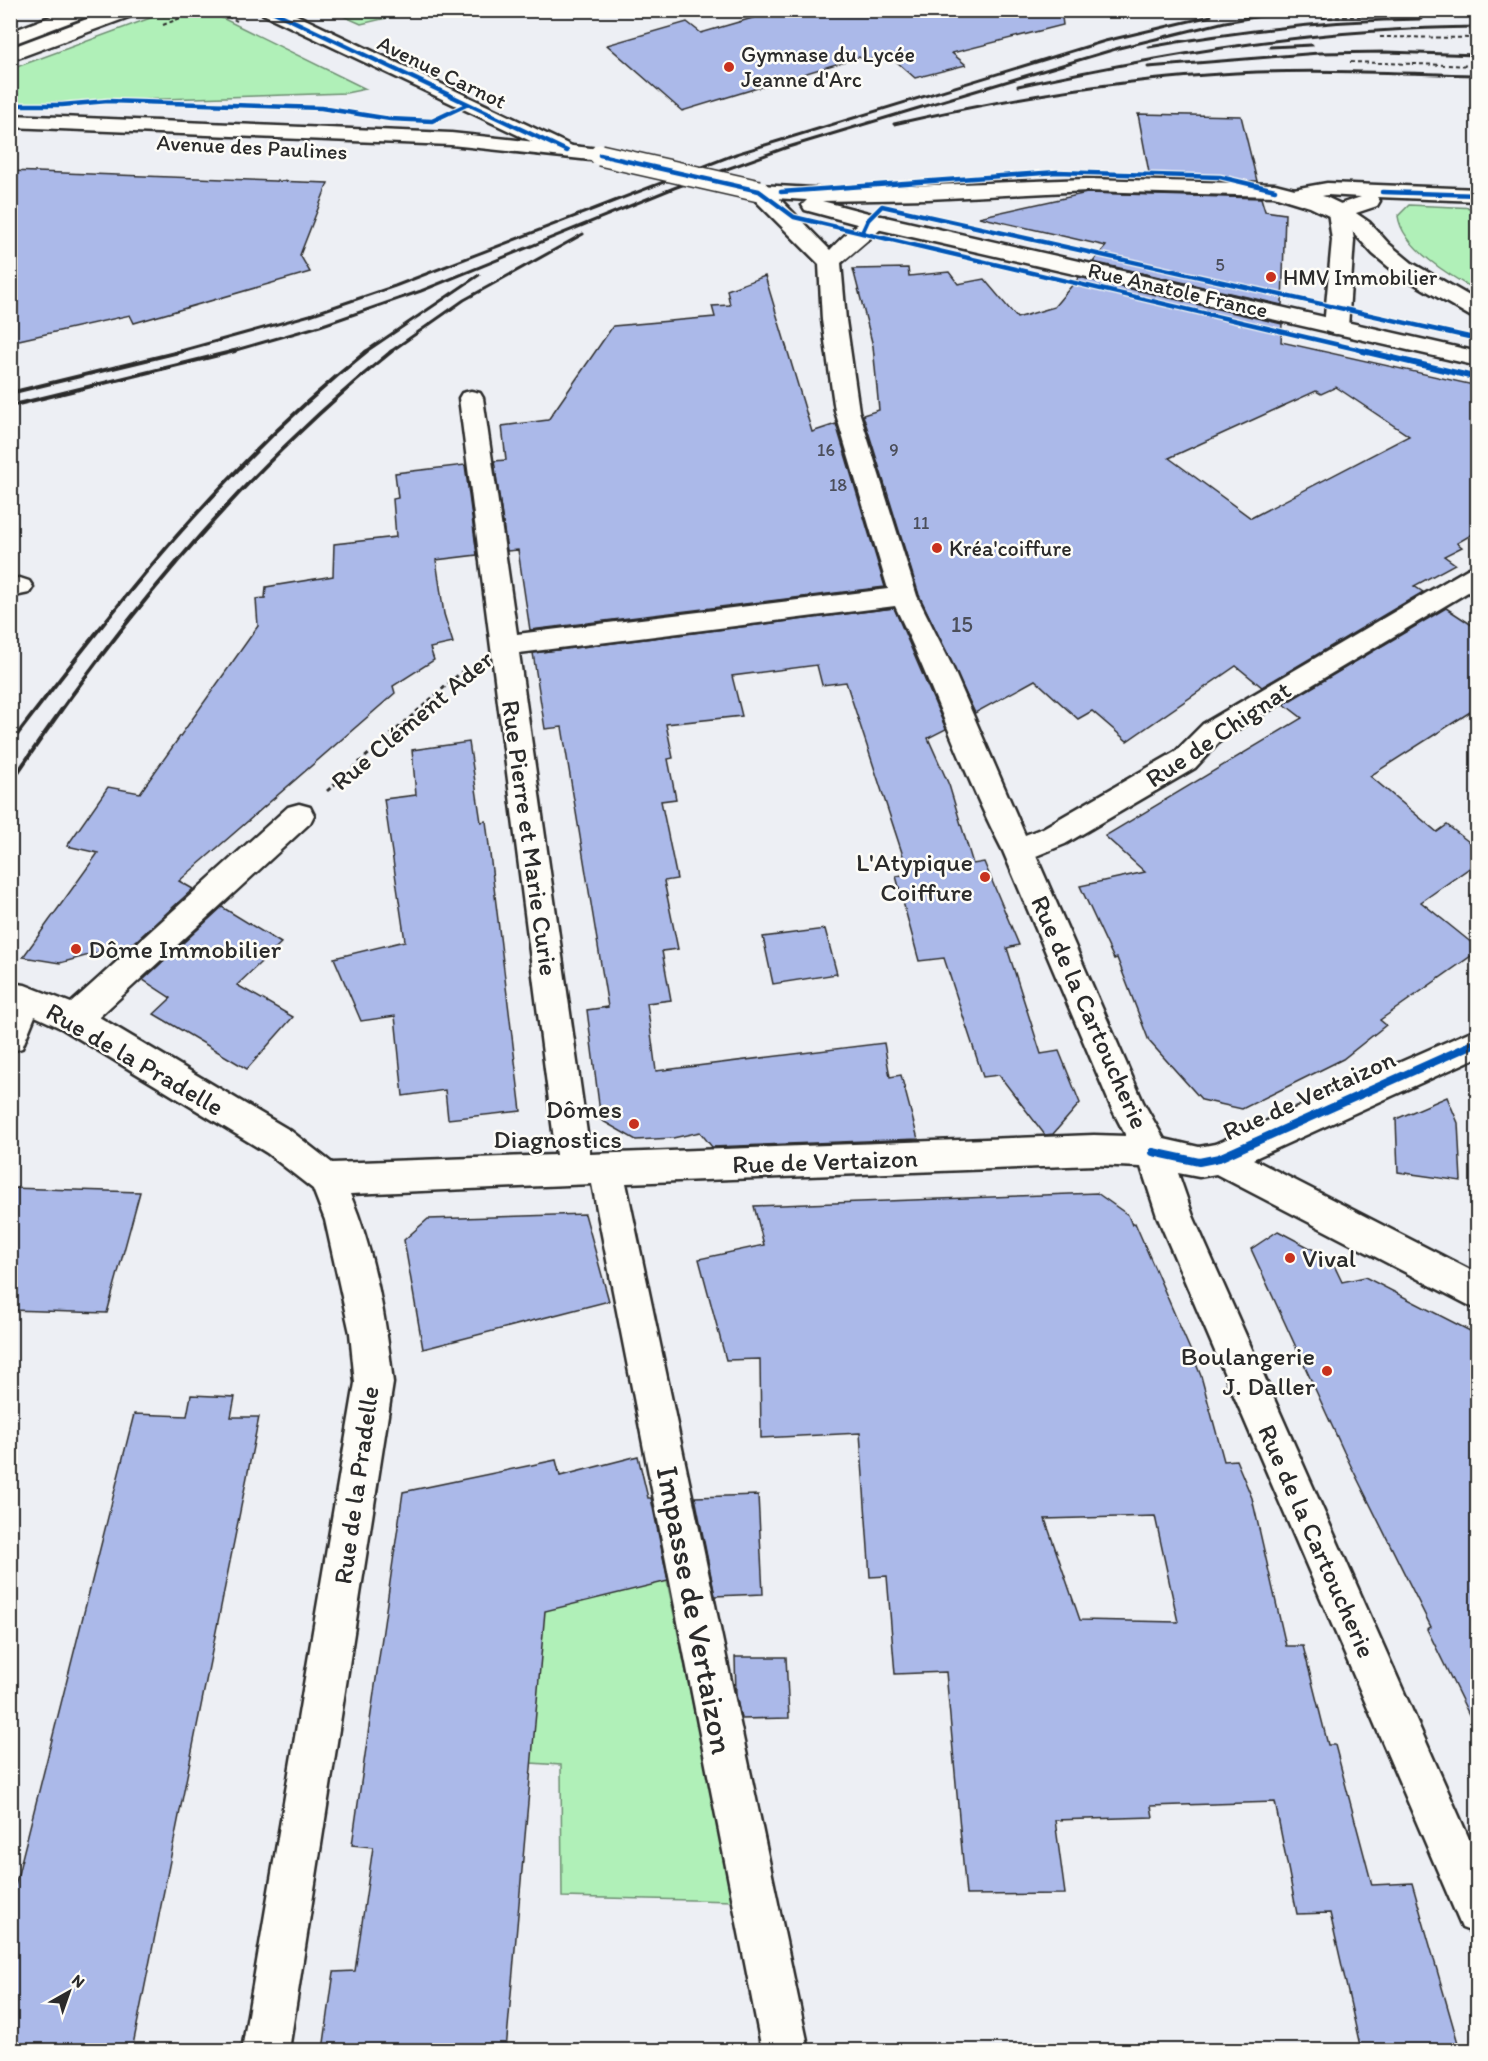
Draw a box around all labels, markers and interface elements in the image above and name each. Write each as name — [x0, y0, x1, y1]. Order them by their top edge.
street label: Avenue Carnot — [373, 29, 511, 115]
place label: Gymnase du Lycée Jeanne d'Arc — [741, 41, 915, 93]
marker: Gymnase du Lycée Jeanne d'Arc — [722, 60, 736, 74]
street label: Avenue des Paulines — [156, 129, 348, 165]
house number: 5 — [1215, 254, 1225, 276]
street label: Rue Anatole France — [1085, 256, 1271, 324]
place label: HMV Immobilier — [1283, 264, 1438, 291]
marker: HMV Immobilier — [1264, 270, 1278, 284]
house number: 16 — [817, 439, 835, 461]
house number: 9 — [889, 439, 899, 461]
house number: 18 — [829, 474, 847, 496]
house number: 11 — [913, 512, 929, 534]
place label: Kréa'coiffure — [949, 535, 1072, 562]
marker: Kréa'coiffure — [930, 541, 944, 555]
house number: 15 — [951, 611, 973, 638]
street label: Rue Clément Ader — [324, 642, 500, 797]
street label: Rue de Chignat — [1139, 674, 1297, 794]
street label: Rue Pierre et Marie Curie — [495, 698, 565, 978]
place label: L'Atypique Coiffure — [856, 846, 973, 908]
marker: L'Atypique Coiffure — [978, 870, 992, 884]
street label: Rue de la Cartoucherie — [1024, 890, 1156, 1134]
place label: Dôme Immobilier — [88, 933, 282, 965]
marker: Dôme Immobilier — [69, 942, 83, 956]
street label: Rue de la Pradelle — [41, 995, 229, 1123]
street label: Rue de Vertaizon — [1218, 1043, 1400, 1147]
place label: Dômes Diagnostics — [493, 1093, 622, 1155]
marker: Dômes Diagnostics — [627, 1117, 641, 1131]
street label: Rue de Vertaizon — [732, 1142, 918, 1180]
place label: Vival — [1302, 1242, 1356, 1274]
marker: Vival — [1283, 1251, 1297, 1265]
place label: Boulangerie J. Daller — [1181, 1340, 1316, 1402]
marker: Boulangerie J. Daller — [1320, 1364, 1334, 1378]
street label: Rue de la Pradelle — [326, 1384, 386, 1586]
street label: Rue de la Cartoucherie — [1251, 1419, 1383, 1663]
street label: Impasse de Vertaizon — [648, 1463, 742, 1757]
north arrow — [39, 1962, 99, 2022]
text: N — [68, 1970, 89, 1992]

